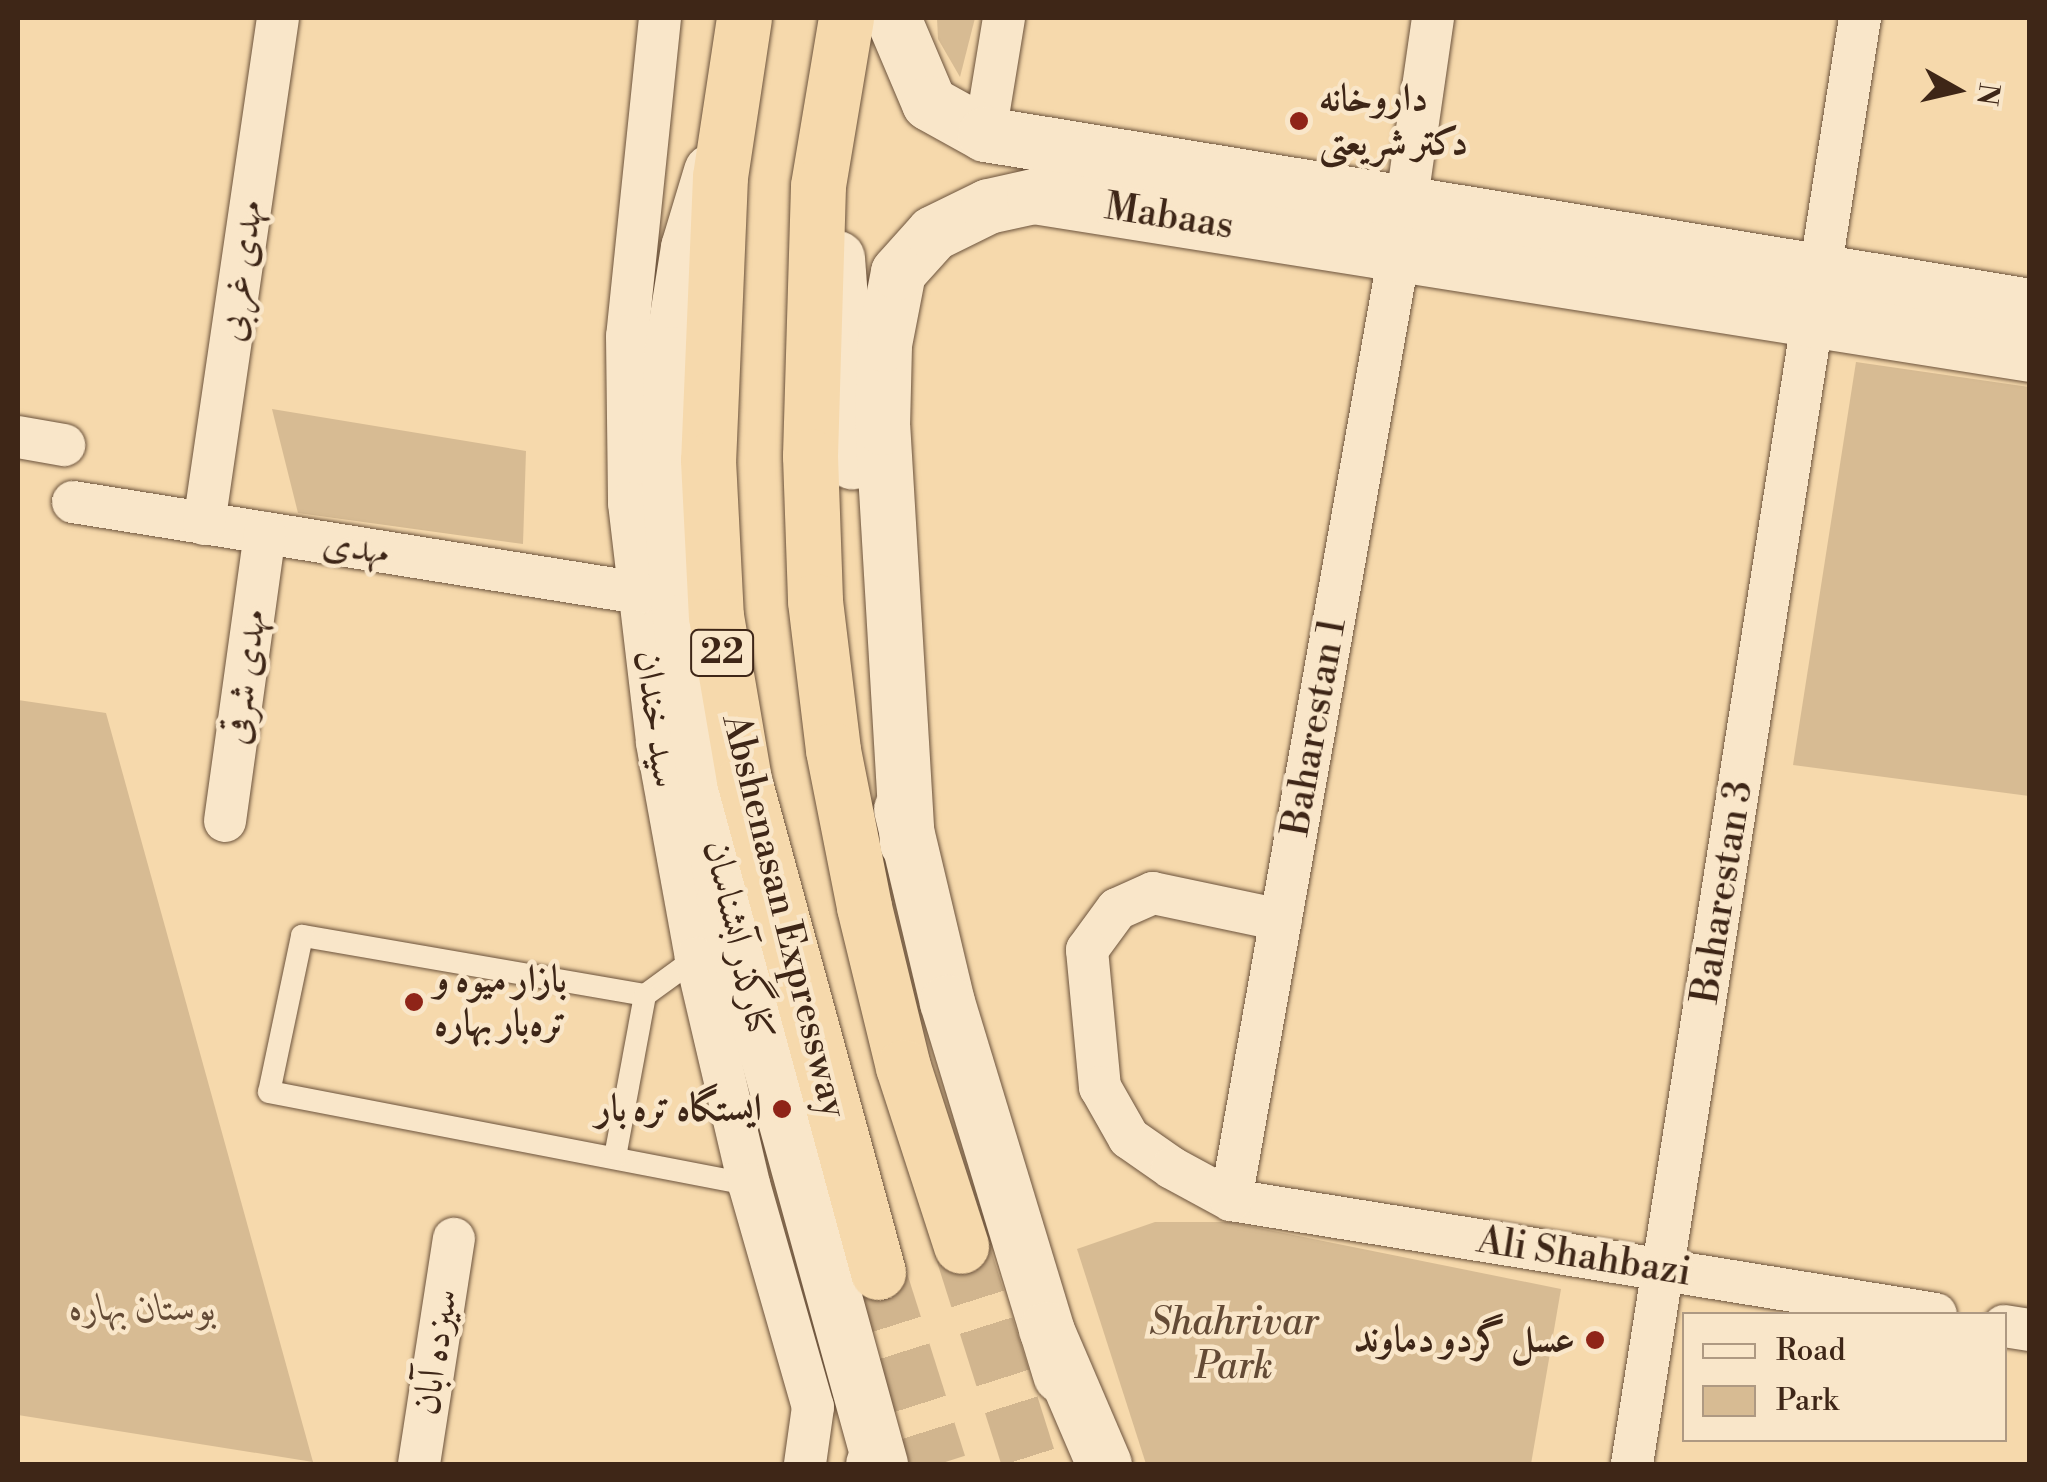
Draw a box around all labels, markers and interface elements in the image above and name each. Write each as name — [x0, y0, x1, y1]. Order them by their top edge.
north arrow — [1907, 40, 2007, 140]
place label: داروخانه دکتر شریعتی — [1319, 76, 1468, 165]
text: N — [1968, 81, 2006, 108]
marker: داروخانه دکتر شریعتی — [1288, 110, 1310, 132]
street label: Mabaas — [1101, 184, 1237, 250]
street label: مهدی غربی — [209, 197, 273, 345]
street label: مهدی — [319, 520, 393, 576]
street label: مهدی شرقی — [213, 607, 277, 747]
street label: Baharestan 1 — [1273, 615, 1357, 839]
road number: 22 — [690, 623, 754, 683]
street label: سید خندان — [624, 647, 688, 791]
street label: Abshenasan Expressway — [712, 709, 856, 1123]
street label: Baharestan 3 — [1683, 777, 1763, 1007]
street label: کنارگذر آبشناسان — [693, 836, 783, 1044]
place label: بازار میوه و تره‌بار بهاره — [434, 957, 567, 1046]
marker: بازار میوه و تره‌بار بهاره — [403, 991, 425, 1013]
place label: ایستگاه تره بار — [596, 1086, 762, 1132]
marker: ایستگاه تره بار — [771, 1098, 793, 1120]
street label: Ali Shahbazi — [1474, 1218, 1694, 1296]
park label: بوستان بهاره — [69, 1286, 217, 1332]
street label: سیزده آبان — [404, 1286, 468, 1418]
park label: Shahrivar Park — [1149, 1300, 1319, 1390]
legend — [1682, 1312, 2007, 1442]
place label: عسل گردو دماوند — [1354, 1317, 1575, 1363]
marker: عسل گردو دماوند — [1584, 1329, 1606, 1351]
text: Road — [1776, 1332, 1846, 1370]
text: Park — [1776, 1382, 1838, 1420]

